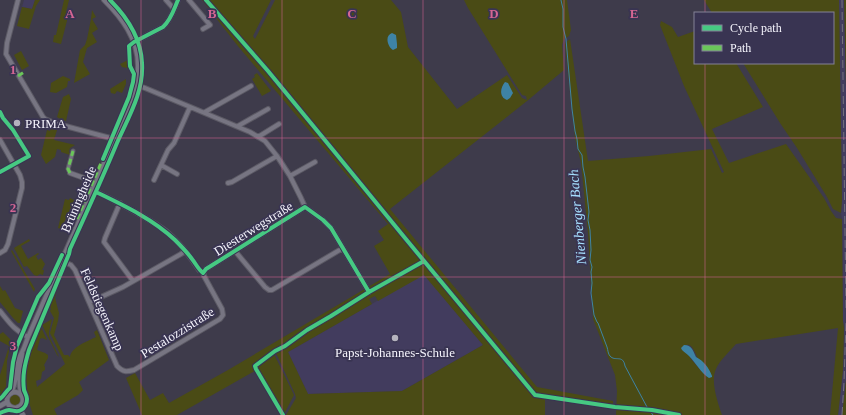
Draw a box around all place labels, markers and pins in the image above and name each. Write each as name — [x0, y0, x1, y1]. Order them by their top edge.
place label: PRIMA — [25, 116, 67, 131]
marker: PRIMA — [12, 118, 22, 128]
marker: Papst-Johannes-Schule — [390, 333, 400, 343]
place label: Papst-Johannes-Schule — [335, 345, 455, 360]

